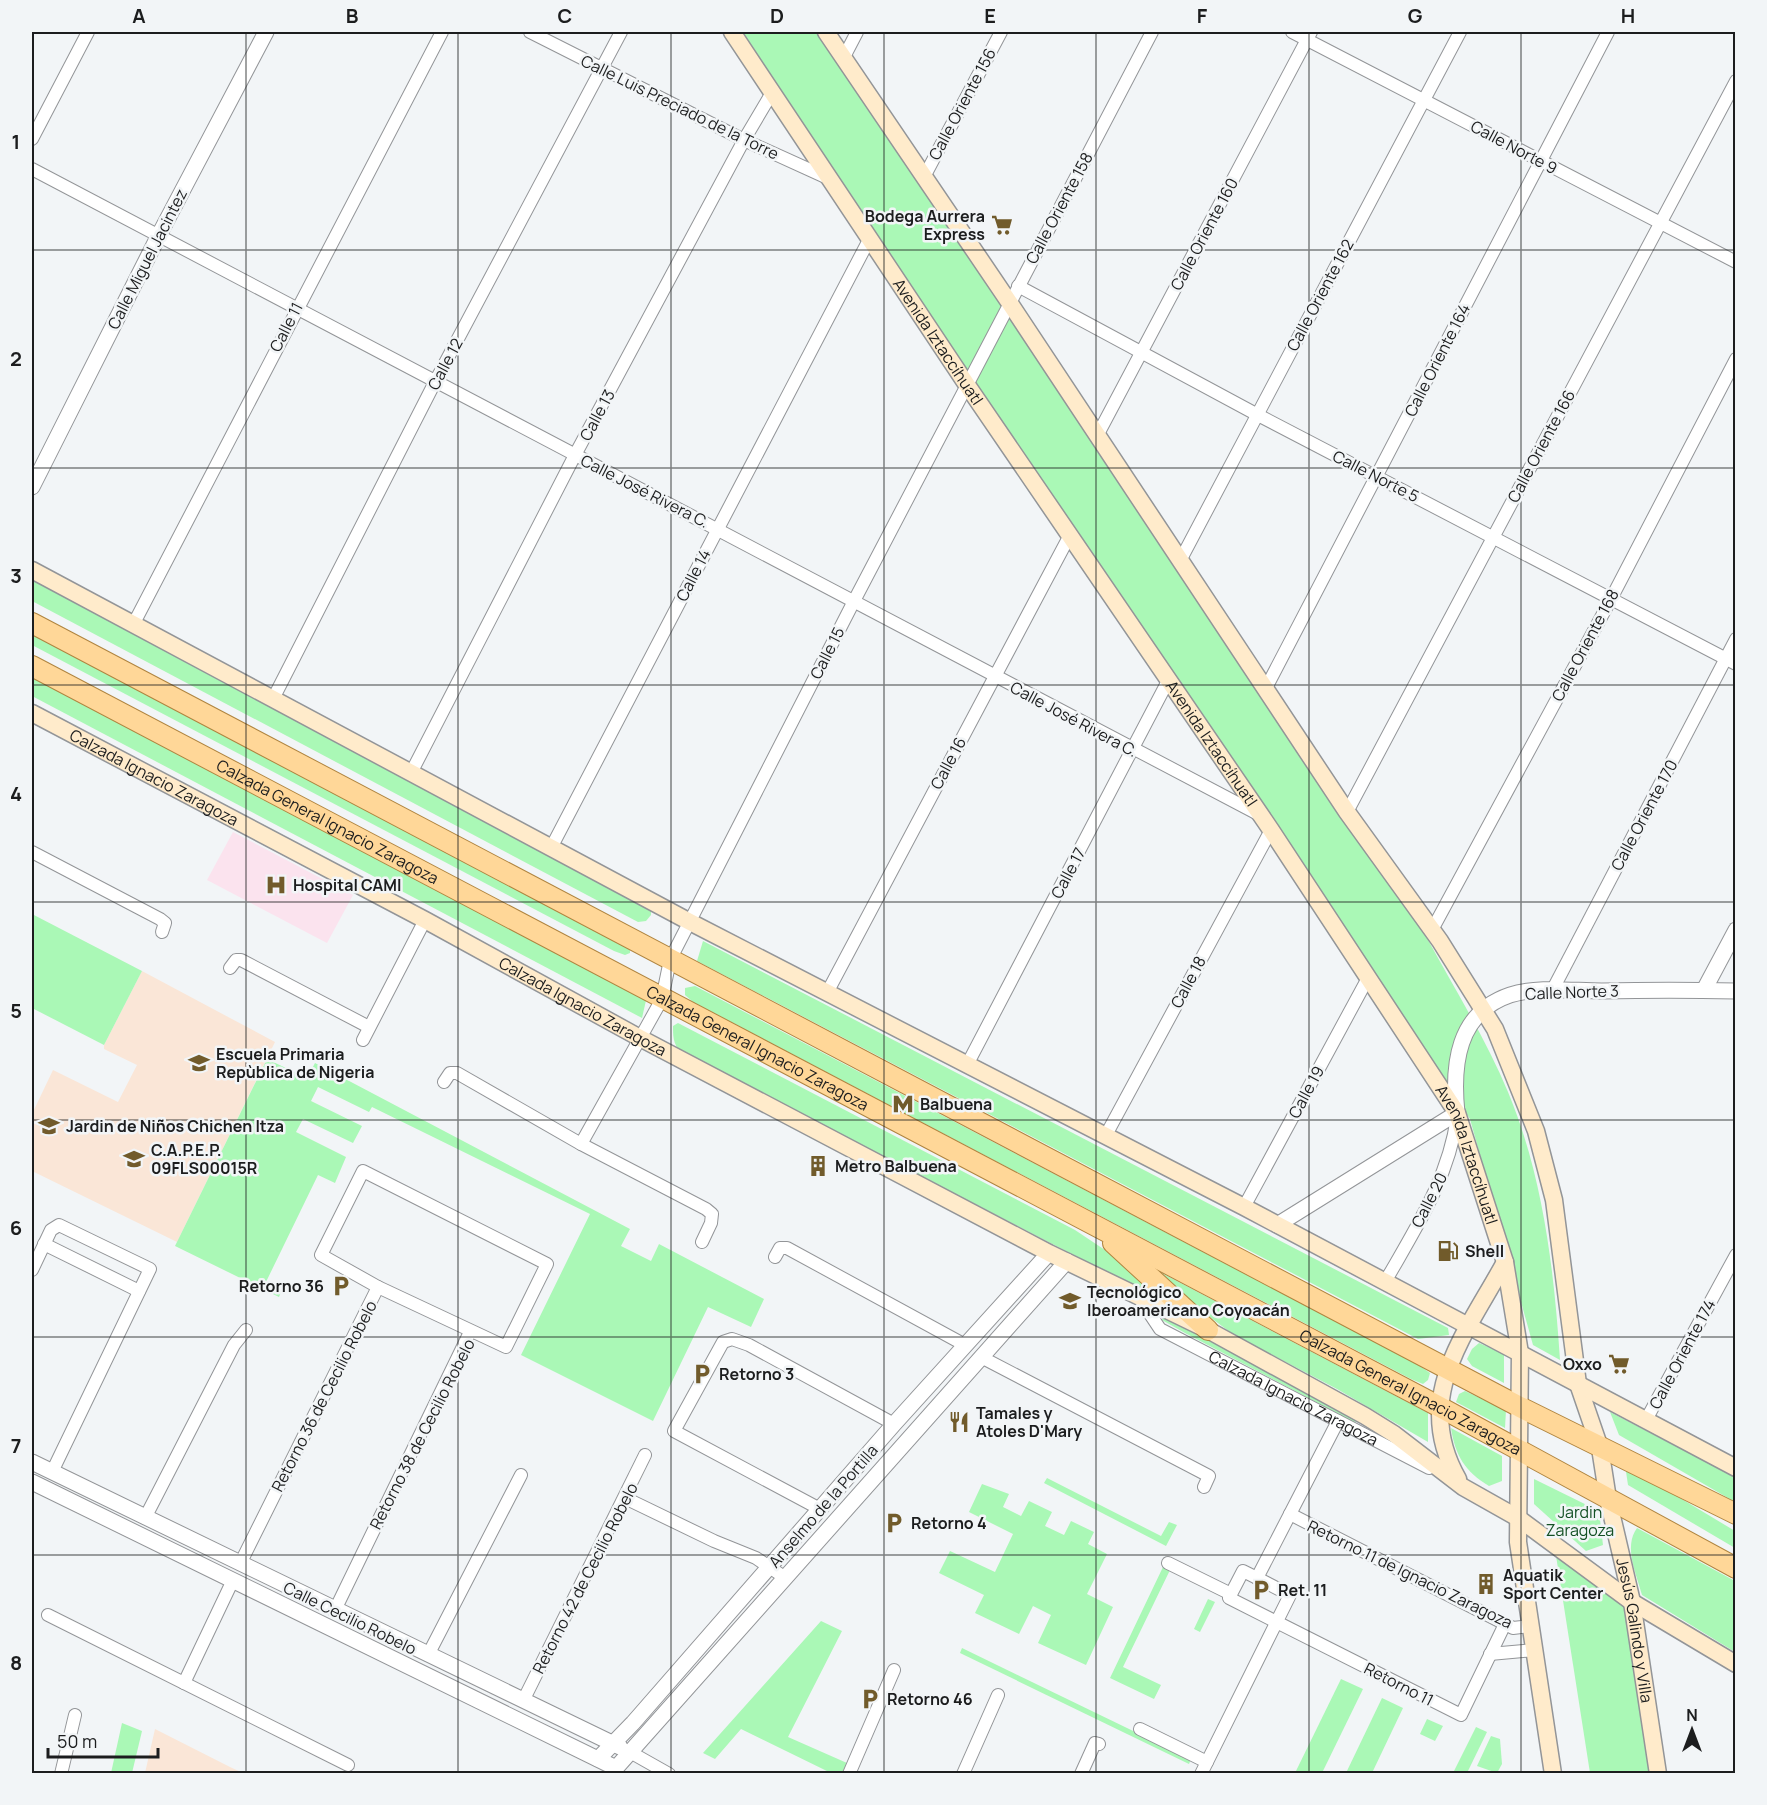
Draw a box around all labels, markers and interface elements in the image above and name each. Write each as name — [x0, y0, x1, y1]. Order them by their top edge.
text: A — [132, 2, 146, 29]
text: B — [346, 2, 359, 29]
text: C — [558, 2, 572, 29]
text: D — [770, 2, 784, 29]
text: E — [984, 2, 996, 29]
text: F — [1197, 2, 1208, 29]
text: G — [1408, 2, 1423, 29]
text: H — [1621, 2, 1635, 29]
street label: Calle Oriente 156 — [923, 44, 1001, 164]
street label: Calle Luis Preciado de la Torre — [577, 49, 783, 165]
street label: Calle Norte 9 — [1467, 115, 1561, 179]
text: 1 — [12, 128, 20, 155]
street label: Calle Oriente 158 — [1020, 148, 1098, 268]
street label: Calle Oriente 160 — [1165, 174, 1243, 294]
street label: Calle Miguel Jacintez — [102, 185, 192, 333]
place label: Bodega Aurrera Express — [865, 205, 985, 245]
supermarket icon: Bodega Aurrera Express — [990, 213, 1014, 237]
street label: Calle Oriente 162 — [1281, 235, 1359, 355]
street label: Avenida Iztaccíhuatl — [888, 274, 988, 409]
street label: Calle 11 — [264, 298, 308, 356]
street label: Calle Oriente 164 — [1399, 300, 1475, 420]
street label: Calle 12 — [422, 334, 468, 394]
text: 2 — [10, 345, 22, 372]
street label: Calle 13 — [574, 385, 620, 445]
street label: Calle Oriente 166 — [1502, 386, 1580, 506]
street label: Calle Norte 5 — [1329, 445, 1423, 507]
street label: Calle José Rivera C. — [577, 449, 713, 533]
street label: Calle 14 — [670, 545, 716, 605]
text: 3 — [10, 562, 22, 589]
street label: Calle Oriente 168 — [1546, 585, 1624, 705]
street label: Calle 15 — [805, 623, 849, 683]
street label: Calle José Rivera C. — [1006, 676, 1142, 762]
street label: Avenida Iztaccíhuatl — [1161, 676, 1263, 811]
street label: Calzada Ignacio Zaragoza — [66, 724, 242, 831]
street label: Calle 16 — [925, 733, 971, 793]
street label: Calzada General Ignacio Zaragoza — [213, 754, 443, 889]
street label: Calle Oriente 170 — [1605, 756, 1683, 874]
text: 4 — [10, 780, 22, 807]
street label: Calle 17 — [1045, 844, 1091, 902]
hospital icon: Hospital CAMI — [264, 873, 288, 897]
place label: Hospital CAMI — [293, 874, 401, 896]
street label: Calzada Ignacio Zaragoza — [495, 952, 670, 1061]
street label: Calle 18 — [1165, 952, 1211, 1012]
street label: Calle Norte 3 — [1525, 979, 1619, 1005]
street label: Calzada General Ignacio Zaragoza — [643, 980, 873, 1115]
text: 5 — [10, 997, 22, 1024]
place label: Escuela Primaria Repùblica de Nigeria — [216, 1043, 374, 1083]
school or university icon: Escuela Primaria Repùblica de Nigeria — [187, 1051, 211, 1075]
street label: Calle 19 — [1283, 1062, 1329, 1122]
street label: Avenida Iztaccíhuatl — [1430, 1081, 1503, 1227]
metro station icon: Balbuena — [891, 1092, 915, 1116]
place label: Balbuena — [920, 1093, 992, 1115]
school or university icon: Jardin de Niños Chichen Itza — [37, 1114, 61, 1138]
place label: Jardin de Niños Chichen Itza — [66, 1115, 284, 1137]
place label: C.A.P.E.P. 09FLS00015R — [151, 1139, 257, 1179]
school or university icon: C.A.P.E.P. 09FLS00015R — [122, 1147, 146, 1171]
building icon: Metro Balbuena — [806, 1154, 830, 1178]
place label: Metro Balbuena — [835, 1155, 957, 1177]
street label: Calle 20 — [1406, 1169, 1452, 1231]
text: 6 — [10, 1214, 22, 1241]
fuel station icon: Shell — [1436, 1239, 1460, 1263]
place label: Shell — [1465, 1240, 1504, 1262]
parking icon: Retorno 36 — [329, 1274, 353, 1298]
place label: Retorno 36 — [239, 1275, 324, 1297]
place label: Tecnológico Iberoamericano Coyoacán — [1087, 1281, 1290, 1321]
school or university icon: Tecnológico Iberoamericano Coyoacán — [1058, 1289, 1082, 1313]
street label: Calle Oriente 174 — [1644, 1295, 1720, 1413]
street label: Retorno 36 de Cecilio Robelo — [266, 1297, 382, 1495]
street label: Calzada General Ignacio Zaragoza — [1296, 1324, 1525, 1460]
street label: Retorno 38 de Cecilio Robelo — [364, 1335, 480, 1533]
street label: Calzada Ignacio Zaragoza — [1205, 1345, 1382, 1451]
supermarket icon: Oxxo — [1607, 1352, 1631, 1376]
place label: Oxxo — [1563, 1353, 1602, 1375]
parking icon: Retorno 3 — [690, 1362, 714, 1386]
place label: Retorno 3 — [719, 1363, 794, 1385]
place label: Tamales y Atoles D'Mary — [976, 1402, 1082, 1442]
restaurant icon: Tamales y Atoles D'Mary — [947, 1410, 971, 1434]
text: 7 — [11, 1432, 21, 1459]
street label: Anselmo de la Portilla — [763, 1440, 883, 1572]
street label: Retorno 42 de Cecilio Robelo — [527, 1479, 643, 1677]
park label: Jardin Zaragoza — [1546, 1501, 1614, 1541]
parking icon: Retorno 4 — [882, 1511, 906, 1535]
place label: Retorno 4 — [911, 1512, 987, 1534]
street label: Retorno 11 de Ignacio Zaragoza — [1304, 1515, 1516, 1633]
street label: Jesús Galindo y Villa — [1611, 1556, 1658, 1704]
place label: Aquatik Sport Center — [1503, 1564, 1604, 1604]
building icon: Aquatik Sport Center — [1474, 1572, 1498, 1596]
street label: Calle Cecilio Robelo — [280, 1576, 420, 1660]
parking icon: Ret. 11 — [1249, 1578, 1273, 1602]
place label: Ret. 11 — [1278, 1579, 1327, 1601]
text: 8 — [10, 1649, 22, 1676]
street label: Retorno 11 — [1360, 1657, 1438, 1711]
parking icon: Retorno 46 — [858, 1687, 882, 1711]
place label: Retorno 46 — [887, 1688, 973, 1710]
north arrow — [1662, 1700, 1722, 1760]
text: N — [1686, 1704, 1698, 1726]
scale bar — [48, 1721, 158, 1759]
text: 50 m — [57, 1729, 97, 1753]

